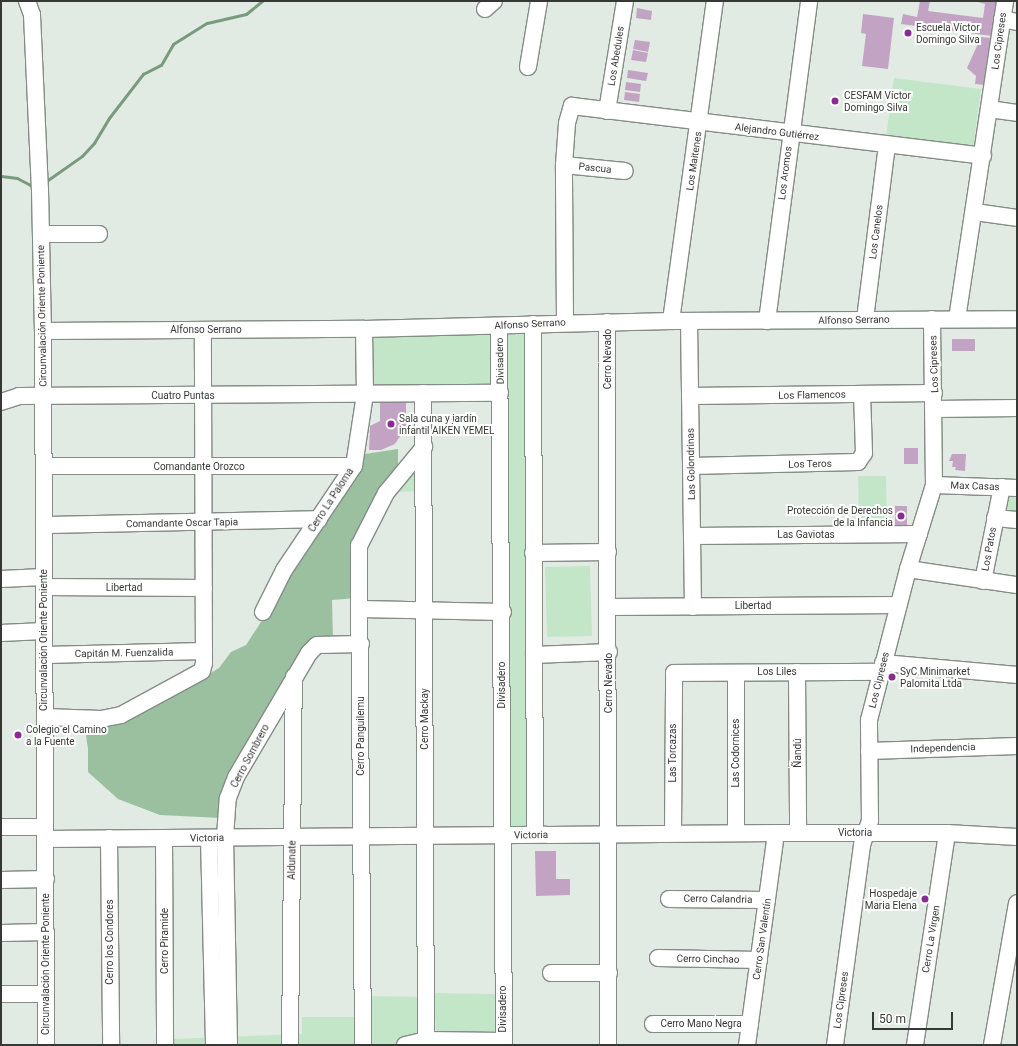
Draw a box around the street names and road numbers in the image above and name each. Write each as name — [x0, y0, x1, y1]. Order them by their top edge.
street label: Los Cipreses — [989, 12, 1009, 70]
street label: Los Abedules — [605, 25, 627, 87]
street label: Alejandro Gutiérrez — [734, 121, 820, 143]
street label: Los Maitenes — [684, 131, 704, 191]
street label: Los Aromos — [776, 146, 794, 200]
street label: Pascua — [578, 160, 612, 176]
street label: Los Canelos — [867, 204, 885, 260]
street label: Circunvalación Oriente Poniente — [35, 245, 49, 387]
street label: Alfonso Serrano — [818, 313, 890, 327]
street label: Alfonso Serrano — [494, 316, 566, 332]
street label: Alfonso Serrano — [170, 324, 242, 336]
street label: Cerro Nevado — [602, 329, 614, 389]
street label: Los Cipreses — [927, 335, 941, 393]
street label: Divisadero — [494, 337, 506, 385]
street label: Los Flamencos — [778, 388, 846, 402]
street label: Cuatro Puntas — [151, 390, 215, 402]
street label: Las Golondrinas — [684, 428, 698, 500]
street label: Los Teros — [788, 458, 832, 470]
street label: Comandante Orozco — [153, 461, 245, 473]
street label: Cerro La Paloma — [306, 466, 356, 534]
street label: Max Casas — [950, 479, 1000, 493]
street label: Comandante Oscar Tapia — [126, 516, 238, 530]
street label: Los Patos — [979, 526, 999, 572]
street label: Las Gaviotas — [777, 529, 835, 541]
street label: Circunvalación Oriente Poniente — [38, 569, 50, 711]
street label: Libertad — [106, 582, 142, 594]
street label: Libertad — [735, 600, 771, 612]
street label: Capitán M. Fuenzalida — [75, 646, 173, 660]
street label: Los Cipreses — [866, 651, 892, 709]
street label: Cerro Nevado — [603, 653, 615, 713]
street label: Divisadero — [496, 662, 508, 708]
street label: Los Liles — [757, 666, 797, 678]
street label: Cerro Mackay — [419, 688, 431, 750]
street label: Cerro Panguilemu — [355, 696, 367, 776]
street label: Las Codornices — [730, 718, 742, 788]
street label: Cerro Sombrero — [228, 722, 272, 790]
street label: Las Torcazas — [667, 723, 679, 783]
street label: Ñandú — [792, 738, 804, 768]
street label: Independencia — [910, 741, 976, 755]
street label: Victoria — [838, 827, 872, 839]
street label: Victoria — [514, 829, 548, 841]
street label: Victoria — [190, 832, 224, 844]
street label: Aldunate — [286, 840, 298, 880]
street label: Cerro Calandria — [683, 892, 753, 906]
street label: Circunvalación Oriente Poniente — [40, 893, 52, 1035]
street label: Cerro San Valentín — [750, 897, 774, 981]
street label: Cerro los Condores — [104, 899, 116, 985]
street label: Cerro La Virgen — [920, 904, 942, 974]
street label: Cerro Piramide — [159, 908, 171, 974]
street label: Cerro Cinchao — [676, 952, 740, 966]
street label: Los Cipreses — [831, 971, 851, 1029]
street label: Divisadero — [497, 986, 509, 1032]
street label: Cerro Mano Negra — [660, 1018, 742, 1030]

